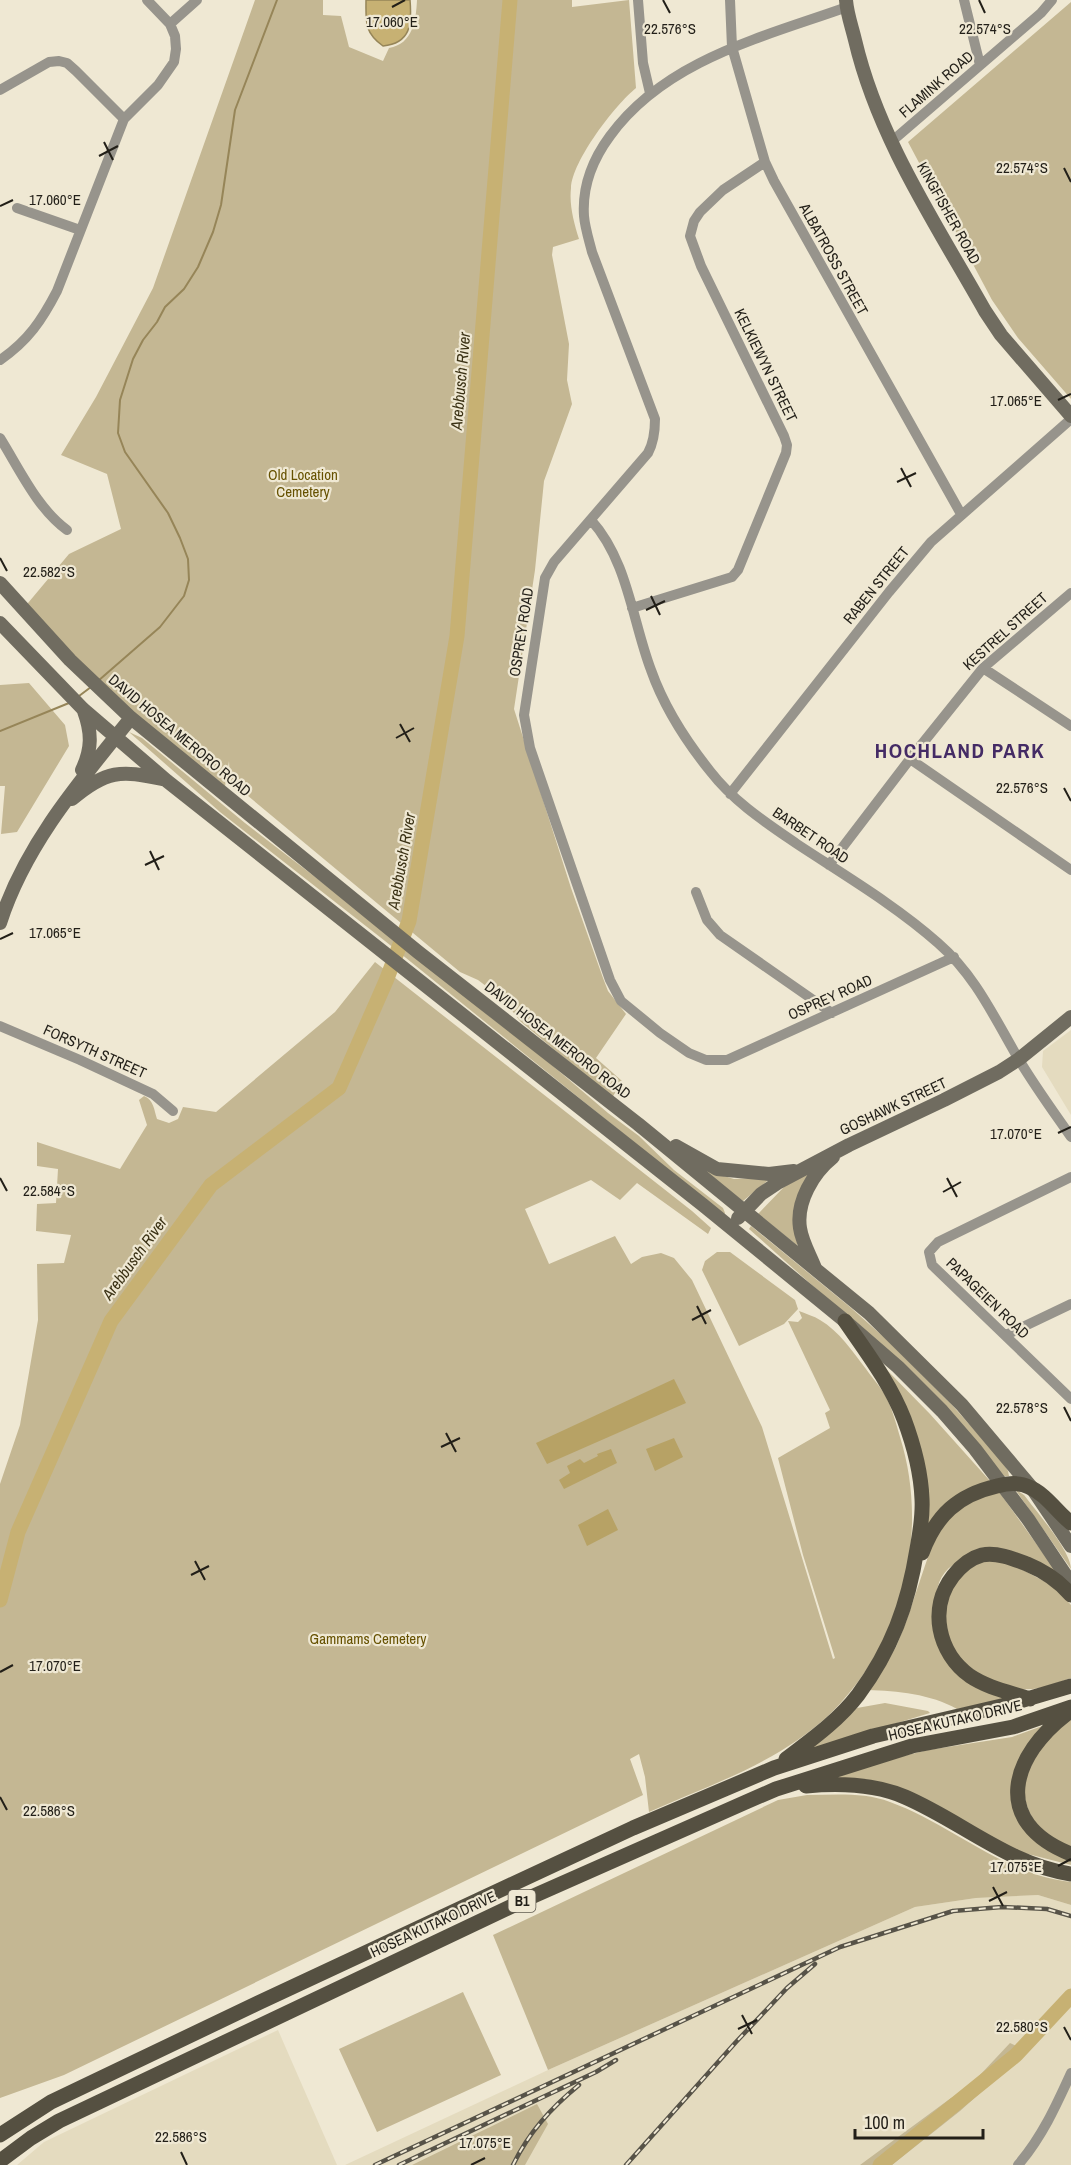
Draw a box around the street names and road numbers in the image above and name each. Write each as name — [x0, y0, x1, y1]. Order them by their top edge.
street label: FLAMINK ROAD — [894, 46, 978, 122]
street label: KINGFISHER ROAD — [912, 158, 986, 268]
street label: ALBATROSS STREET — [794, 198, 874, 319]
street label: KELKIEWYN STREET — [729, 305, 803, 426]
street label: RABEN STREET — [838, 541, 914, 628]
street label: OSPREY ROAD — [504, 586, 538, 678]
street label: KESTREL STREET — [958, 587, 1052, 675]
street label: DAVID HOSEA MERORO ROAD — [104, 669, 256, 801]
street label: BARBET ROAD — [769, 802, 853, 868]
street label: OSPREY ROAD — [785, 969, 875, 1025]
street label: DAVID HOSEA MERORO ROAD — [481, 976, 636, 1104]
street label: FORSYTH STREET — [40, 1019, 150, 1083]
street label: GOSHAWK STREET — [836, 1072, 950, 1140]
street label: PAPAGEIEN ROAD — [942, 1253, 1034, 1343]
street label: HOSEA KUTAKO DRIVE — [886, 1694, 1024, 1746]
street label: HOSEA KUTAKO DRIVE — [367, 1886, 499, 1962]
road number: B1 — [508, 1890, 536, 1912]

